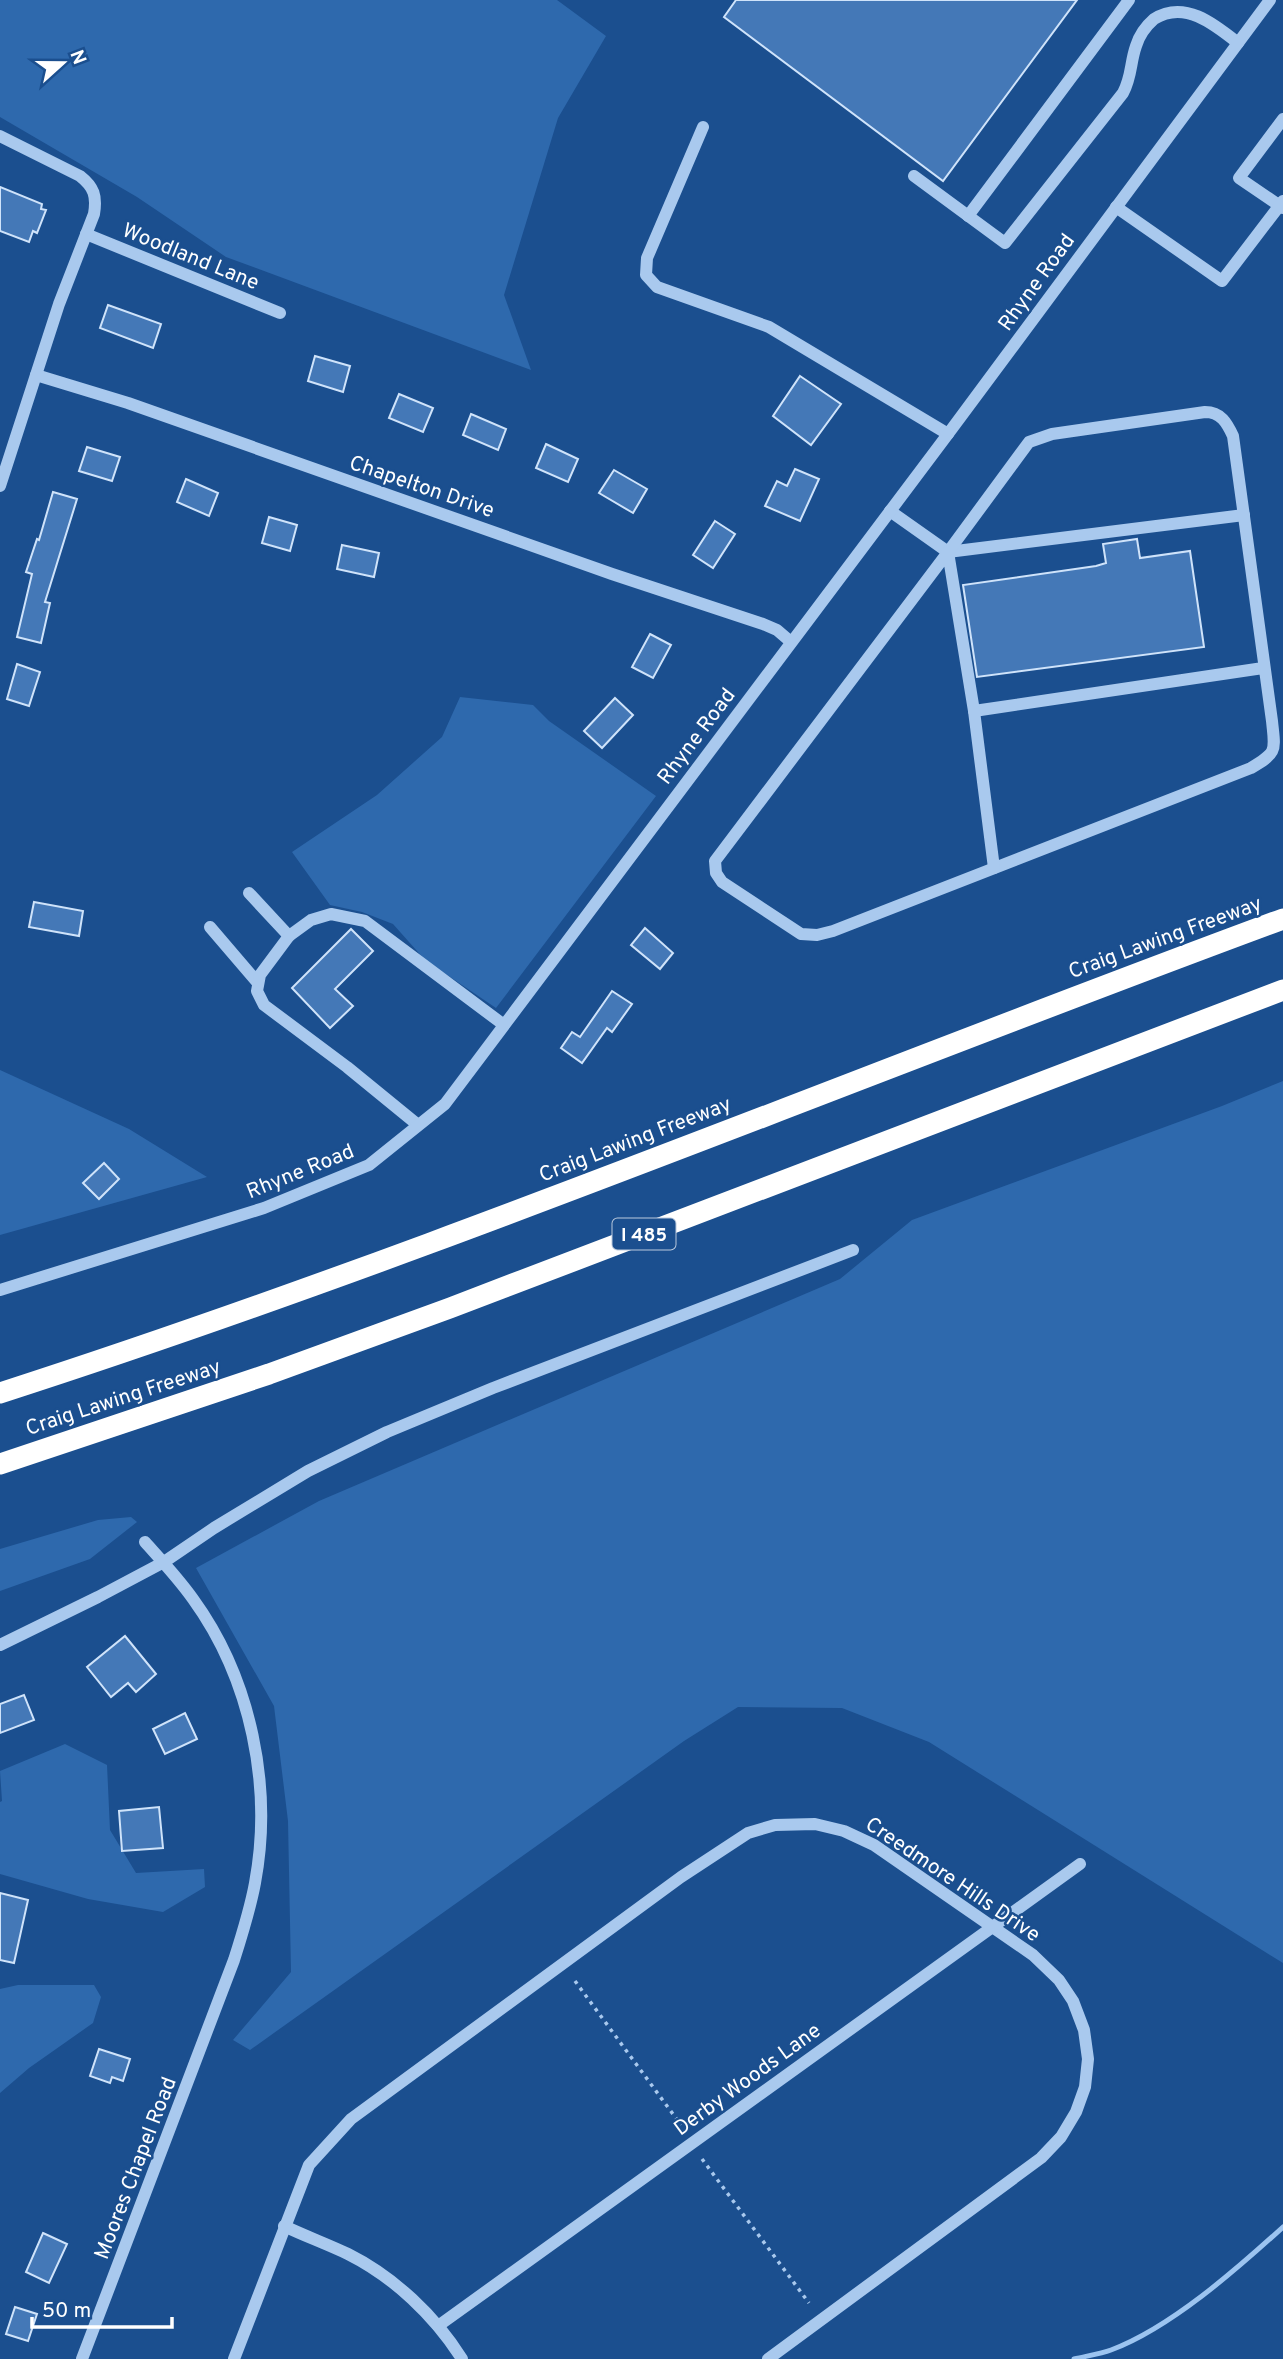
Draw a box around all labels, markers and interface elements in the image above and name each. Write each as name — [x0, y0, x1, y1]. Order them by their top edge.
north arrow — [28, 28, 98, 98]
text: N — [63, 47, 91, 68]
street label: Woodland Lane — [118, 218, 263, 297]
street label: Rhyne Road — [993, 229, 1082, 337]
street label: Chapelton Drive — [345, 450, 498, 525]
street label: Rhyne Road — [652, 683, 742, 791]
street label: Craig Lawing Freeway — [1065, 891, 1266, 986]
street label: Craig Lawing Freeway — [536, 1091, 736, 1190]
street label: Rhyne Road — [243, 1139, 358, 1206]
road number: I 485 — [612, 1218, 676, 1250]
street label: Craig Lawing Freeway — [22, 1354, 225, 1443]
street label: Creedmore Hills Drive — [859, 1812, 1045, 1949]
street label: Derby Woods Lane — [669, 2018, 827, 2143]
street label: Moores Chapel Road — [89, 2073, 184, 2264]
scale bar — [32, 2286, 172, 2330]
text: 50 m — [42, 2298, 91, 2325]

